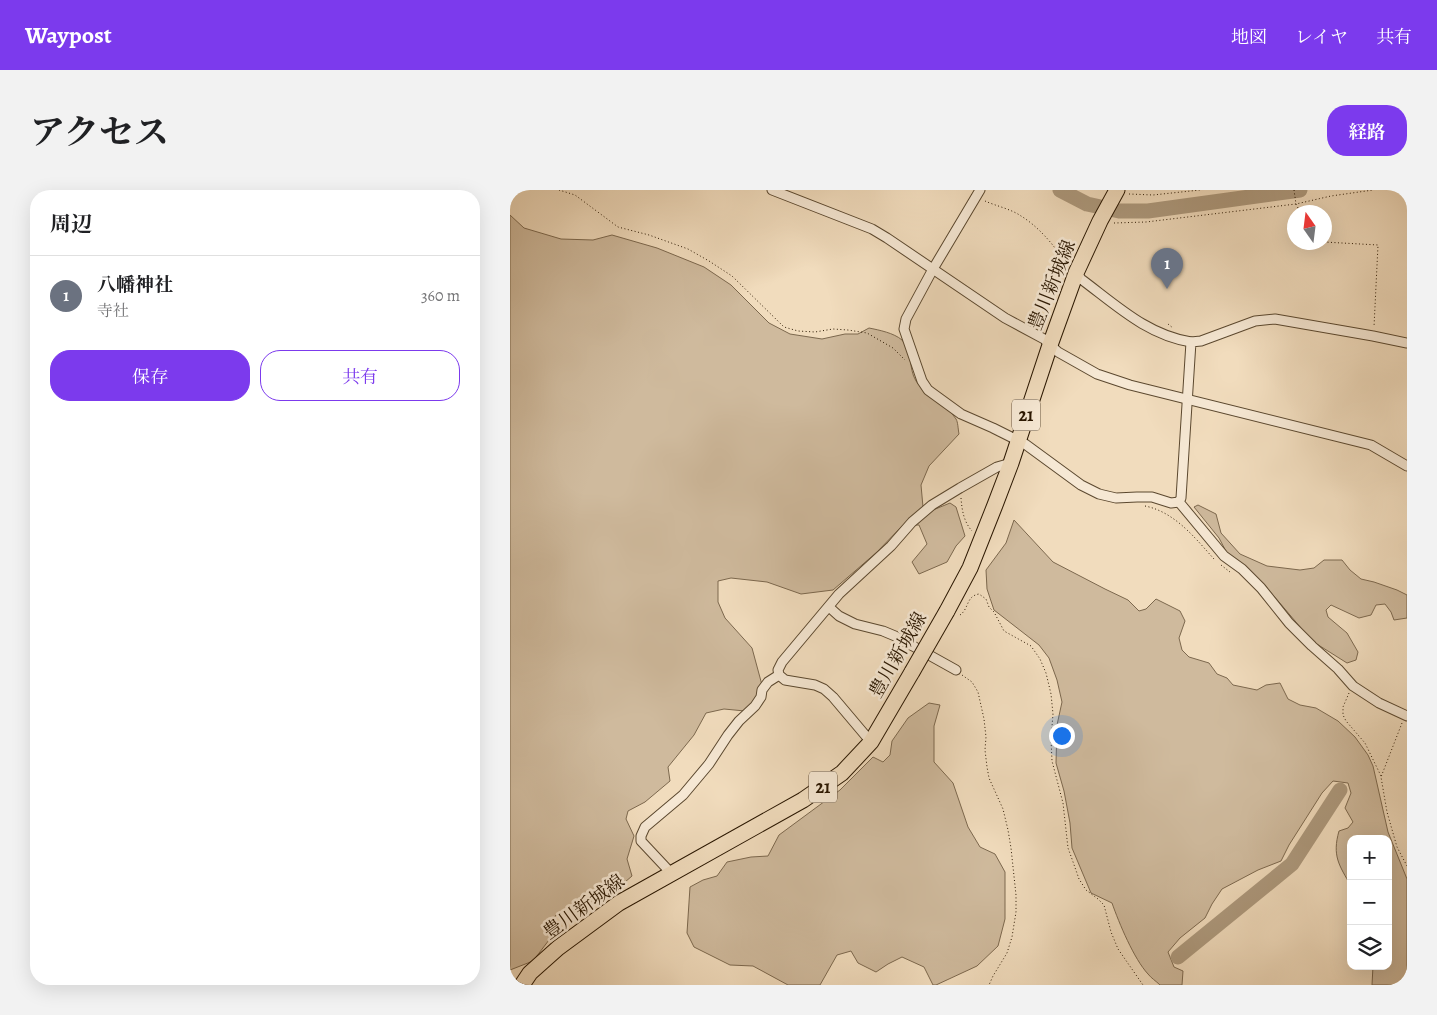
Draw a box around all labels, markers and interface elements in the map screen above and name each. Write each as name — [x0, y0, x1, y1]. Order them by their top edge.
text: Waypost — [25, 19, 112, 51]
text: 地図 — [1231, 25, 1267, 49]
text: レイヤ — [1295, 25, 1348, 49]
text: 共有 — [1376, 25, 1412, 49]
button: 経路 — [1327, 105, 1407, 156]
text: アクセス — [30, 108, 169, 156]
north arrow — [1287, 205, 1332, 250]
text: 周辺 — [50, 210, 92, 238]
street label: 豊川新城線 — [1022, 236, 1082, 334]
pin: 1 — [1151, 248, 1183, 289]
text: 八幡神社 — [97, 272, 173, 298]
text: 1 — [63, 285, 69, 307]
text: 360 m — [421, 285, 460, 307]
text: 寺社 — [97, 300, 129, 322]
button: 保存 — [50, 350, 250, 401]
button: 共有 — [260, 350, 460, 401]
road number: 21 — [1012, 400, 1040, 430]
street label: 豊川新城線 — [863, 607, 933, 703]
your location — [1049, 723, 1075, 749]
road number: 21 — [809, 772, 837, 802]
map controls — [1347, 835, 1392, 970]
button: + — [1347, 835, 1392, 880]
street label: 豊川新城線 — [538, 869, 630, 945]
button: − — [1347, 880, 1392, 925]
button: layers — [1347, 925, 1392, 970]

